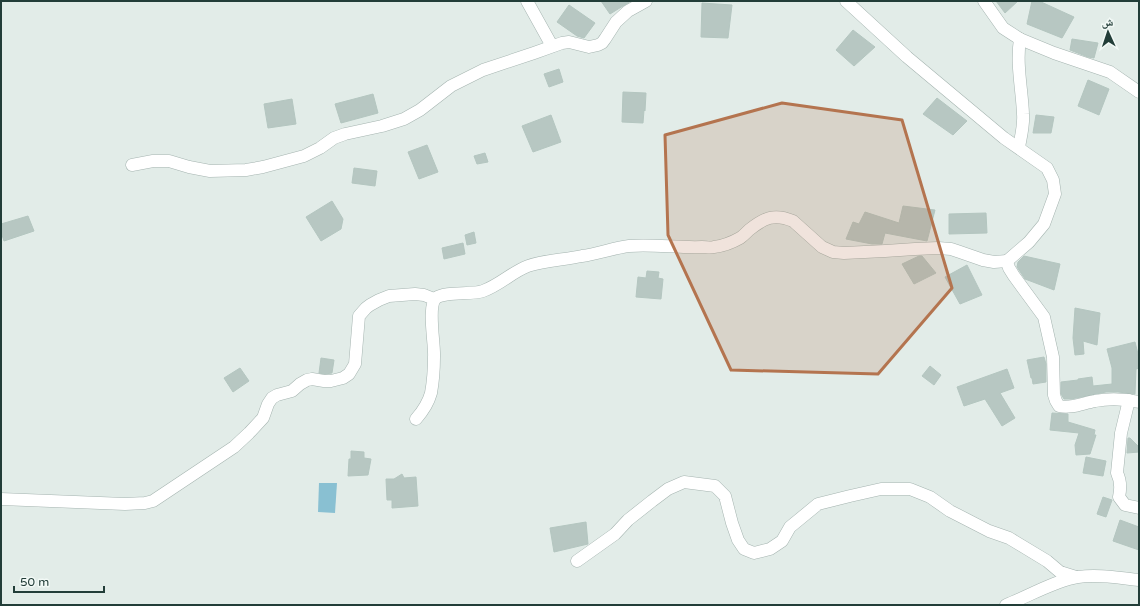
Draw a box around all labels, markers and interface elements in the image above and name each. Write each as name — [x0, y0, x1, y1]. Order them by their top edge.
north arrow — [1088, 12, 1128, 52]
text: ش — [1101, 16, 1114, 30]
scale bar — [14, 568, 104, 594]
text: 50 m — [20, 575, 49, 589]

